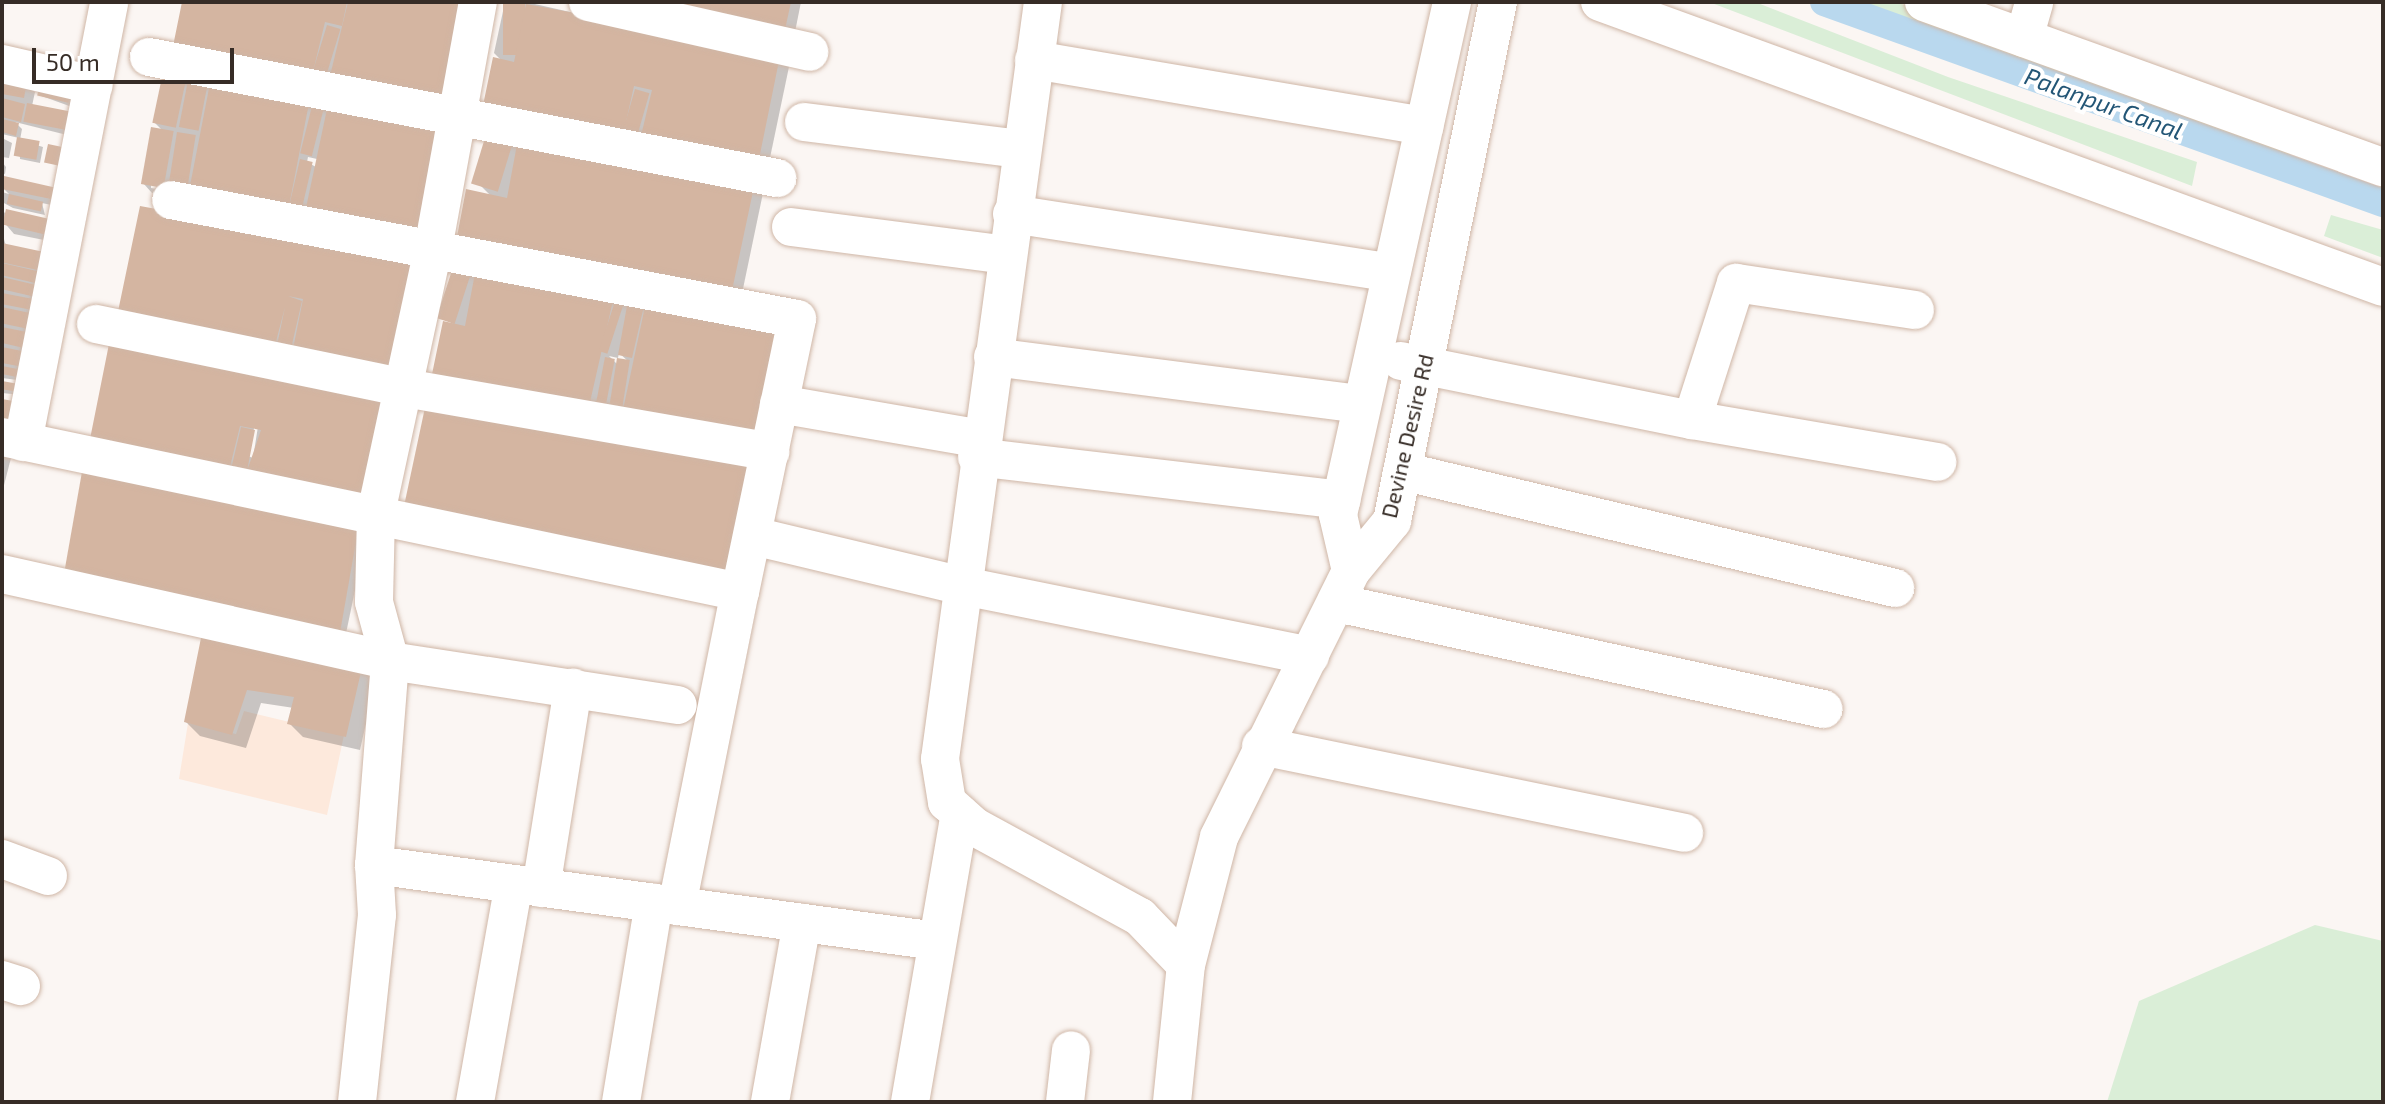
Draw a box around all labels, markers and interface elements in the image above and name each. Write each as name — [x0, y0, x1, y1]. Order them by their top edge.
scale bar — [36, 32, 238, 82]
text: 50 m — [46, 47, 100, 76]
water label: Palanpur Canal — [2021, 61, 2187, 145]
street label: Devine Desire Rd — [1375, 351, 1439, 521]

